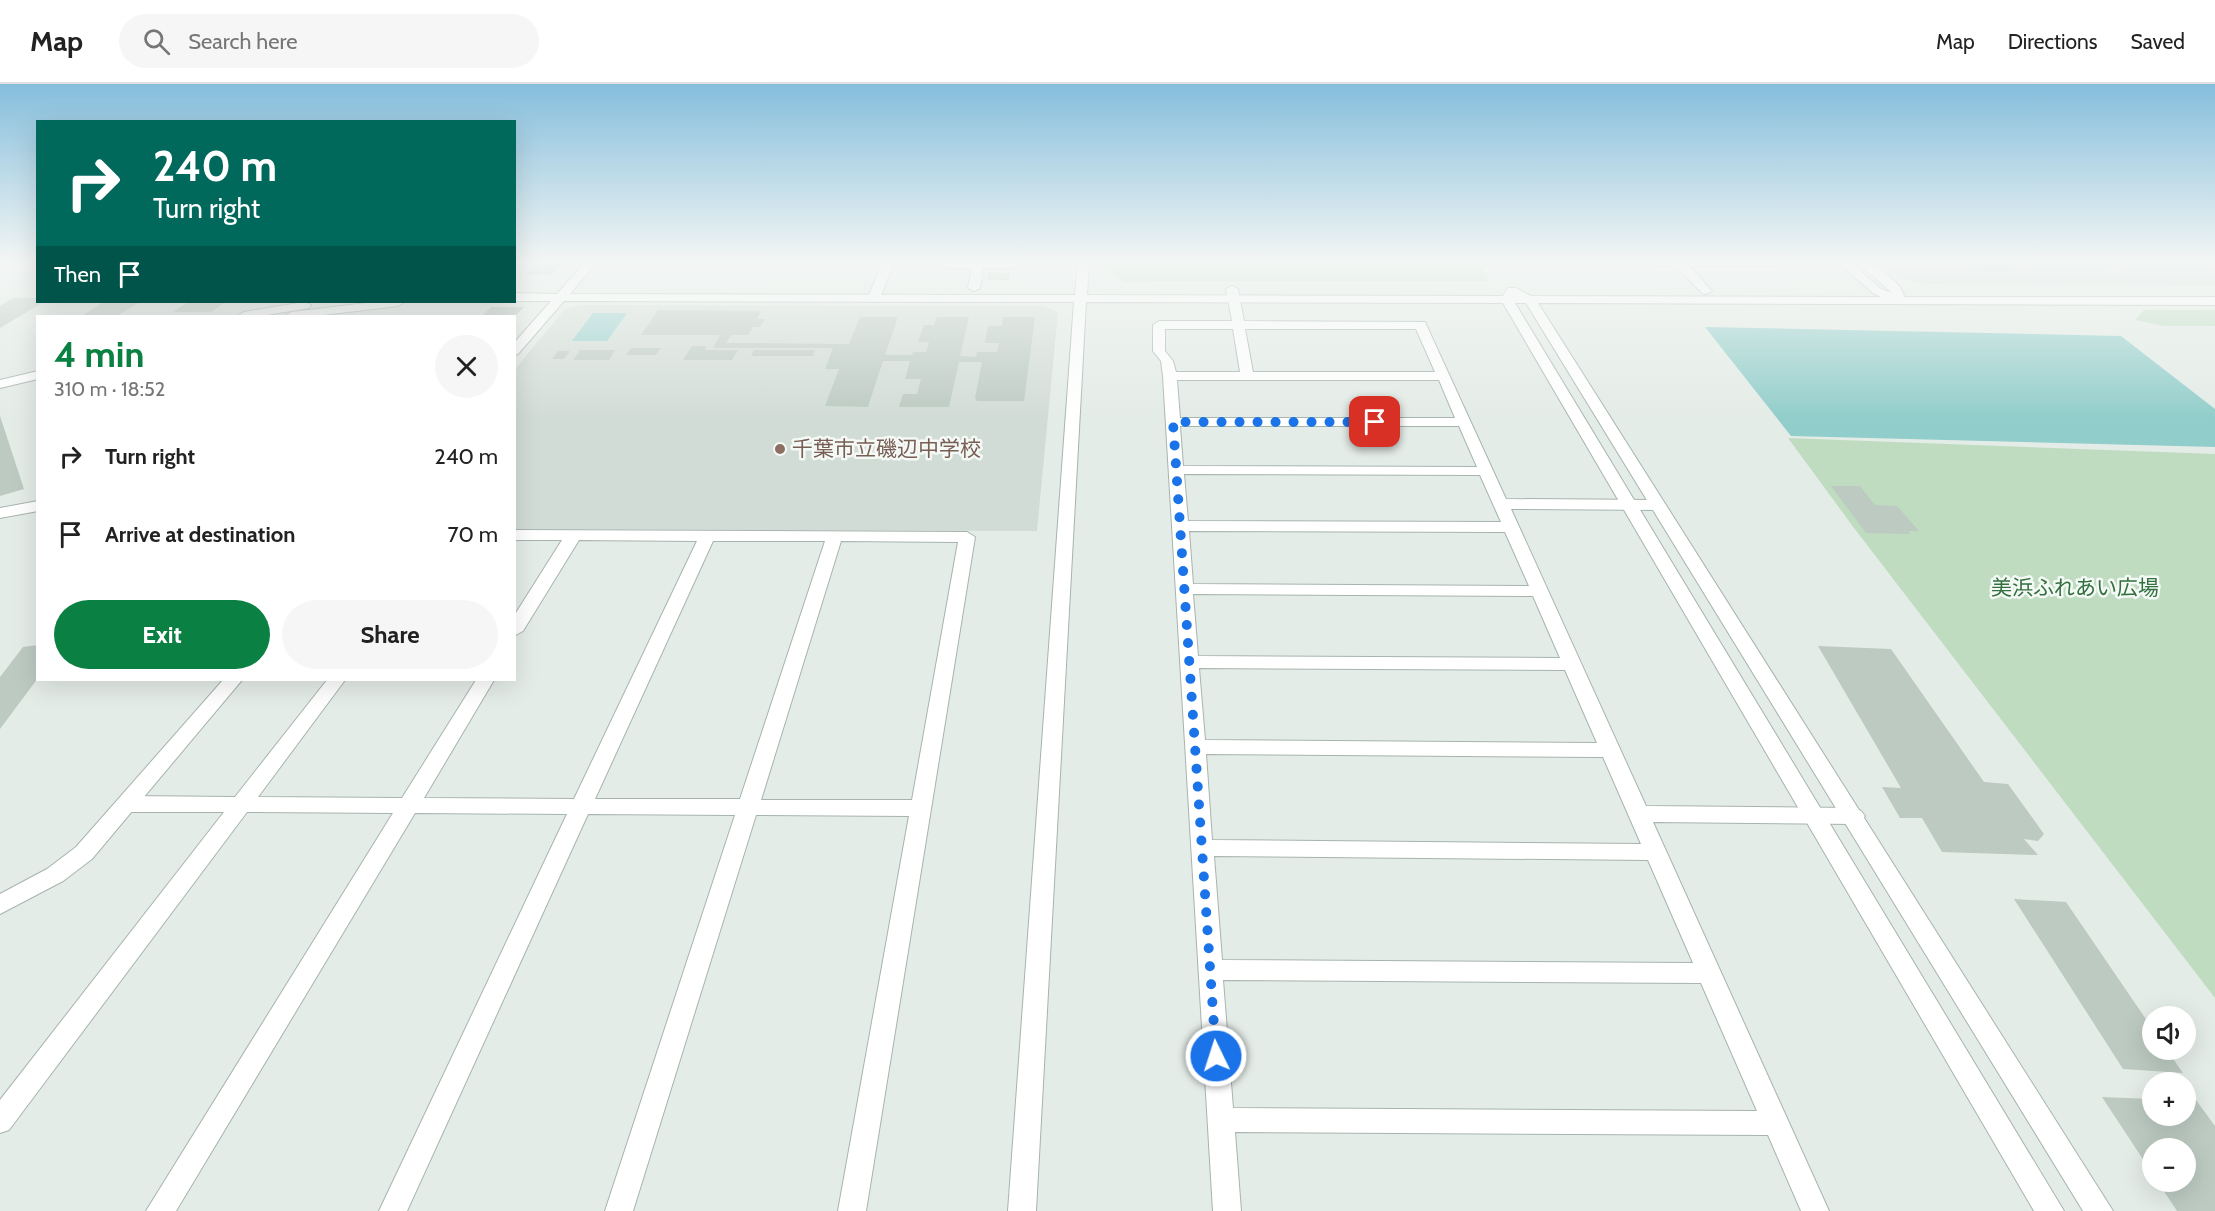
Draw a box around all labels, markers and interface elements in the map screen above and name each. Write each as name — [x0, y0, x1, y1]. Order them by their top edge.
search box — [119, 14, 539, 68]
text: Map — [30, 24, 83, 58]
icon: search — [140, 25, 173, 58]
text: Search here — [188, 28, 297, 55]
text: Map — [1936, 29, 1975, 54]
text: Directions — [2008, 29, 2097, 54]
text: Saved — [2130, 29, 2185, 54]
text: 240 m — [153, 140, 277, 192]
icon: right — [54, 144, 132, 222]
text: Turn right — [153, 192, 260, 225]
icon: arrive — [113, 258, 146, 291]
text: Then — [54, 261, 101, 288]
text: 4 min — [54, 332, 144, 376]
button: close — [435, 335, 498, 398]
text: 310 m · 18:52 — [54, 377, 165, 401]
pin — [1349, 396, 1400, 447]
icon: arrive — [1358, 405, 1391, 438]
place label: 千葉市立磯辺中学校 — [792, 436, 981, 461]
icon: right — [54, 440, 87, 473]
marker: 千葉市立磯辺中学校 — [773, 442, 787, 456]
text: Turn right — [105, 443, 195, 470]
text: 240 m — [434, 443, 498, 470]
icon: arrive — [54, 518, 87, 551]
text: Arrive at destination — [105, 521, 295, 548]
text: 70 m — [448, 521, 498, 548]
park label: 美浜ふれあい広場 — [1991, 575, 2159, 600]
button: Exit — [54, 600, 270, 669]
button: Share — [282, 600, 498, 669]
map controls — [2142, 1006, 2196, 1192]
button: sound — [2142, 1006, 2196, 1060]
position arrow — [1184, 1024, 1248, 1088]
button: + — [2142, 1072, 2196, 1126]
button: − — [2142, 1138, 2196, 1192]

